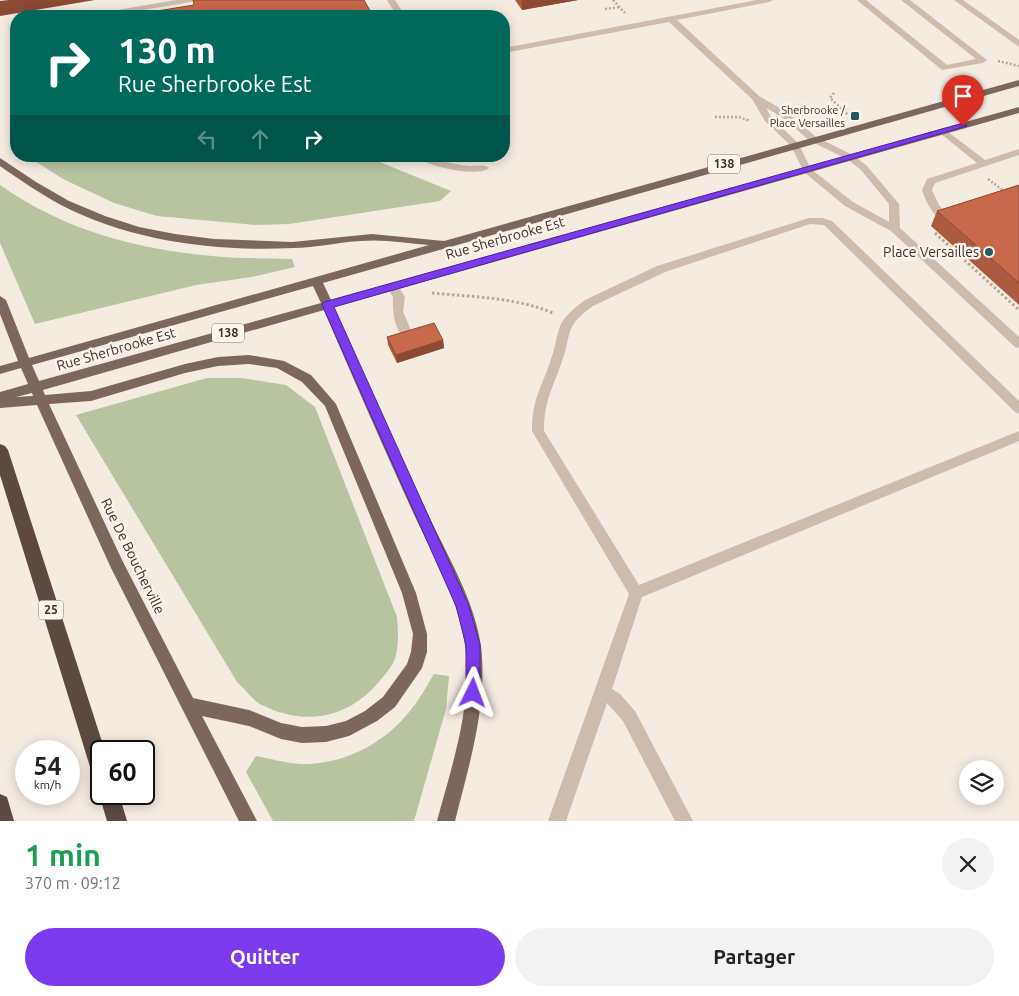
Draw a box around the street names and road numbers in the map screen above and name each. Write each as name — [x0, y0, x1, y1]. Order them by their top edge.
road number: 138 — [708, 154, 740, 173]
street label: Rue Sherbrooke Est — [444, 213, 567, 263]
road number: 138 — [212, 323, 244, 342]
street label: Rue Sherbrooke Est — [55, 324, 178, 374]
street label: Rue De Boucherville — [98, 496, 168, 616]
road number: 25 — [38, 600, 64, 620]

